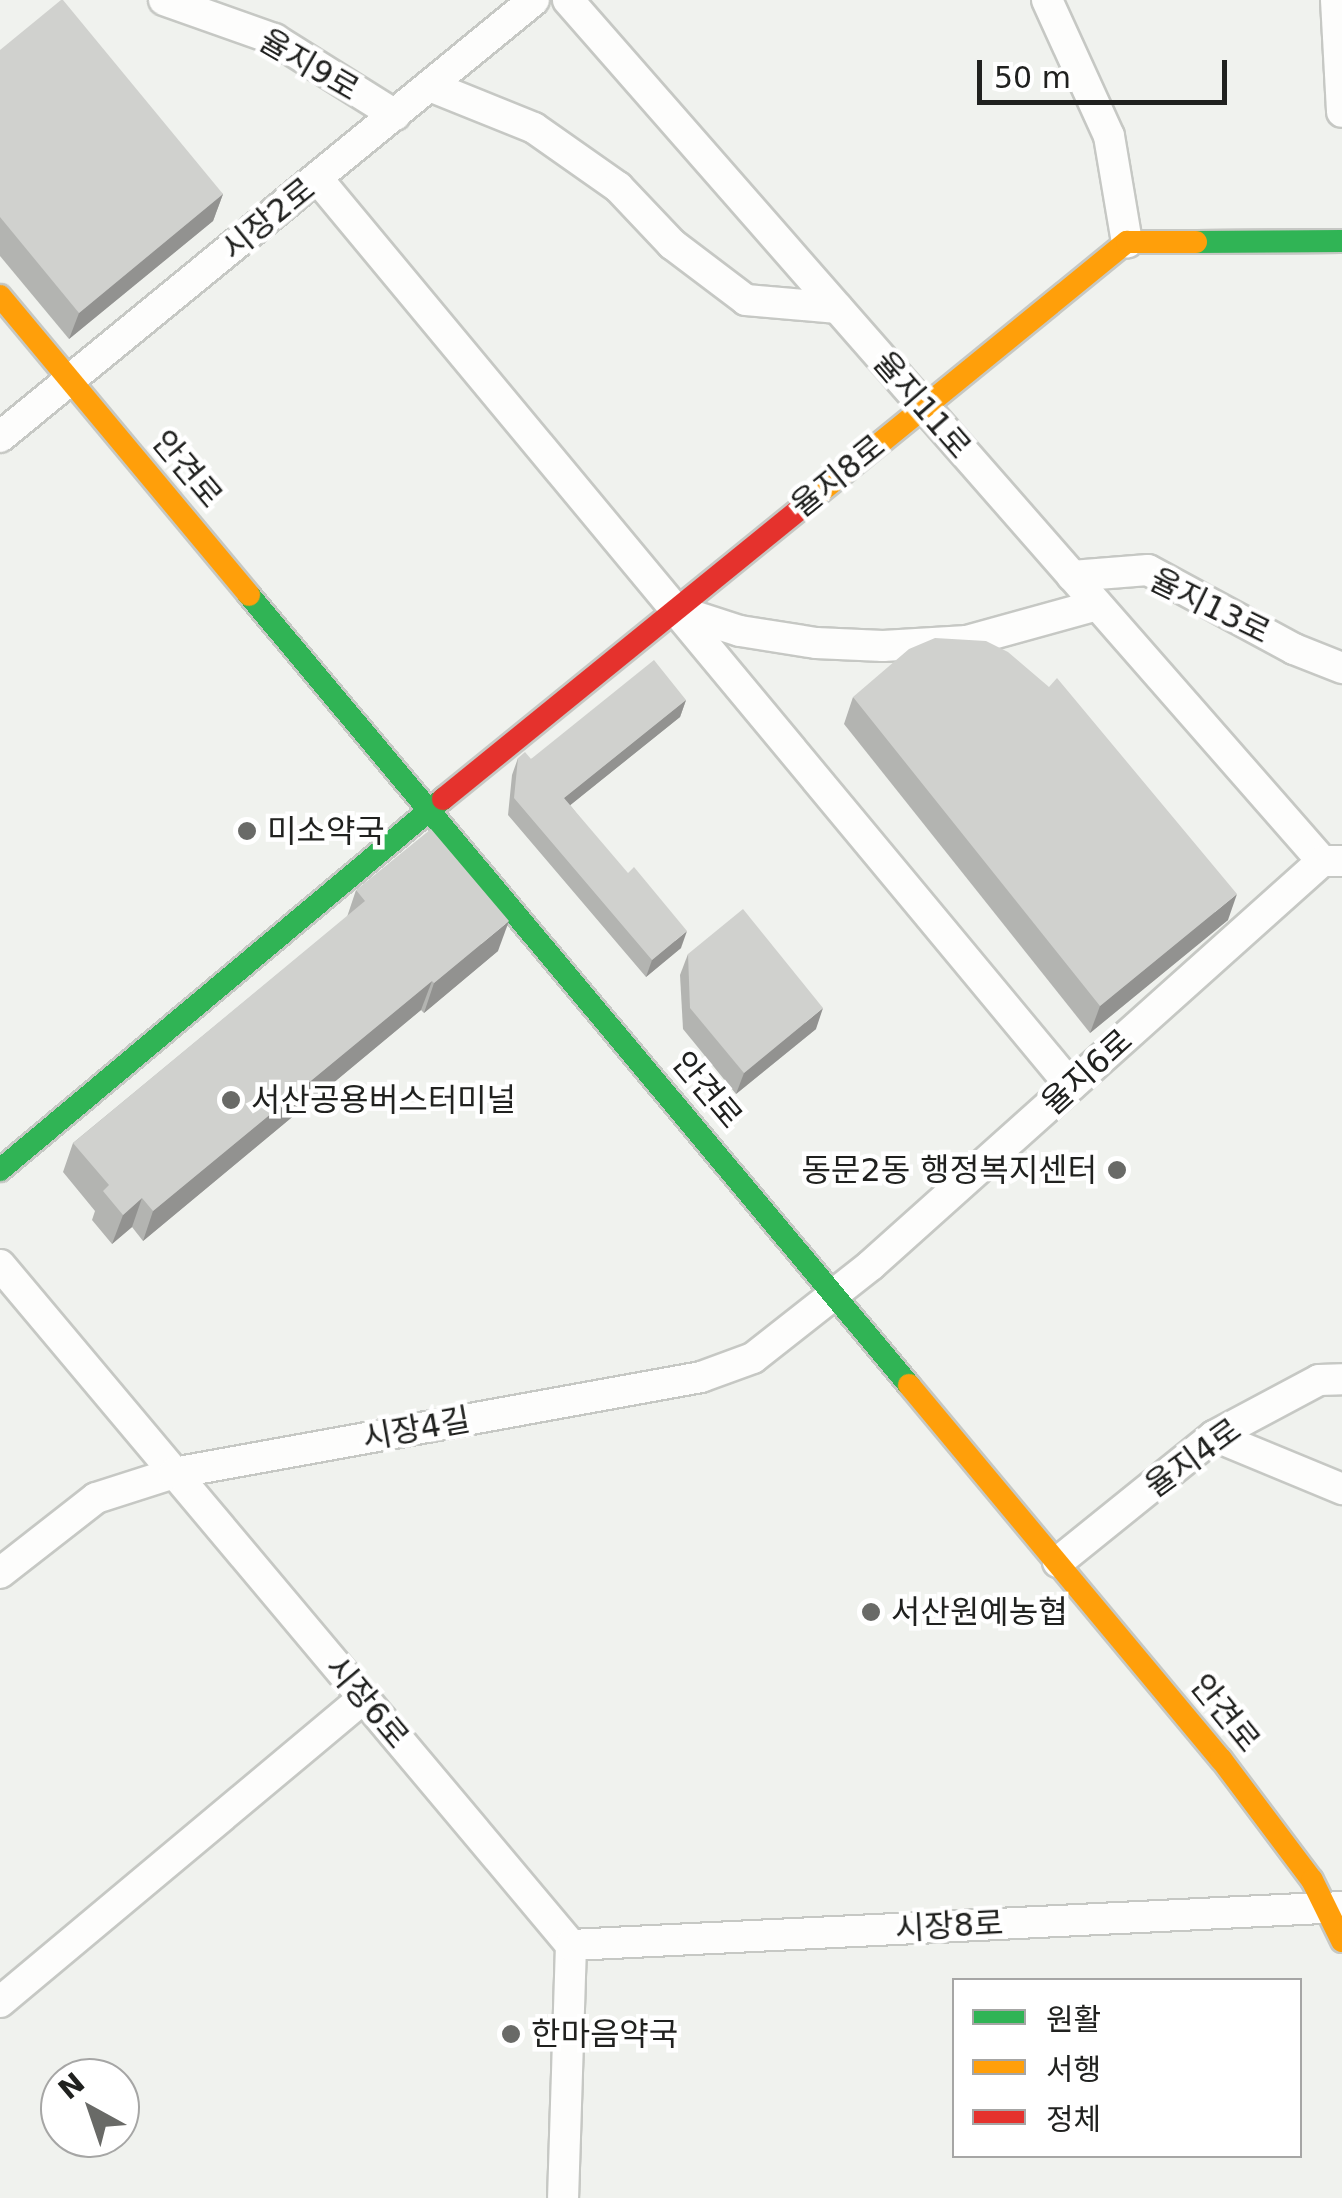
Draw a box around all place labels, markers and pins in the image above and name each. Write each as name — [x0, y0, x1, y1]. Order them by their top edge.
place label: 미소약국 — [267, 812, 385, 850]
marker: 미소약국 — [236, 820, 258, 842]
place label: 서산공용버스터미널 — [251, 1081, 516, 1119]
marker: 서산공용버스터미널 — [220, 1089, 242, 1111]
place label: 동문2동 행정복지센터 — [802, 1151, 1097, 1189]
marker: 동문2동 행정복지센터 — [1106, 1159, 1128, 1181]
place label: 서산원예농협 — [891, 1593, 1068, 1631]
marker: 서산원예농협 — [860, 1601, 882, 1623]
place label: 한마음약국 — [531, 2015, 678, 2053]
marker: 한마음약국 — [500, 2023, 522, 2045]

